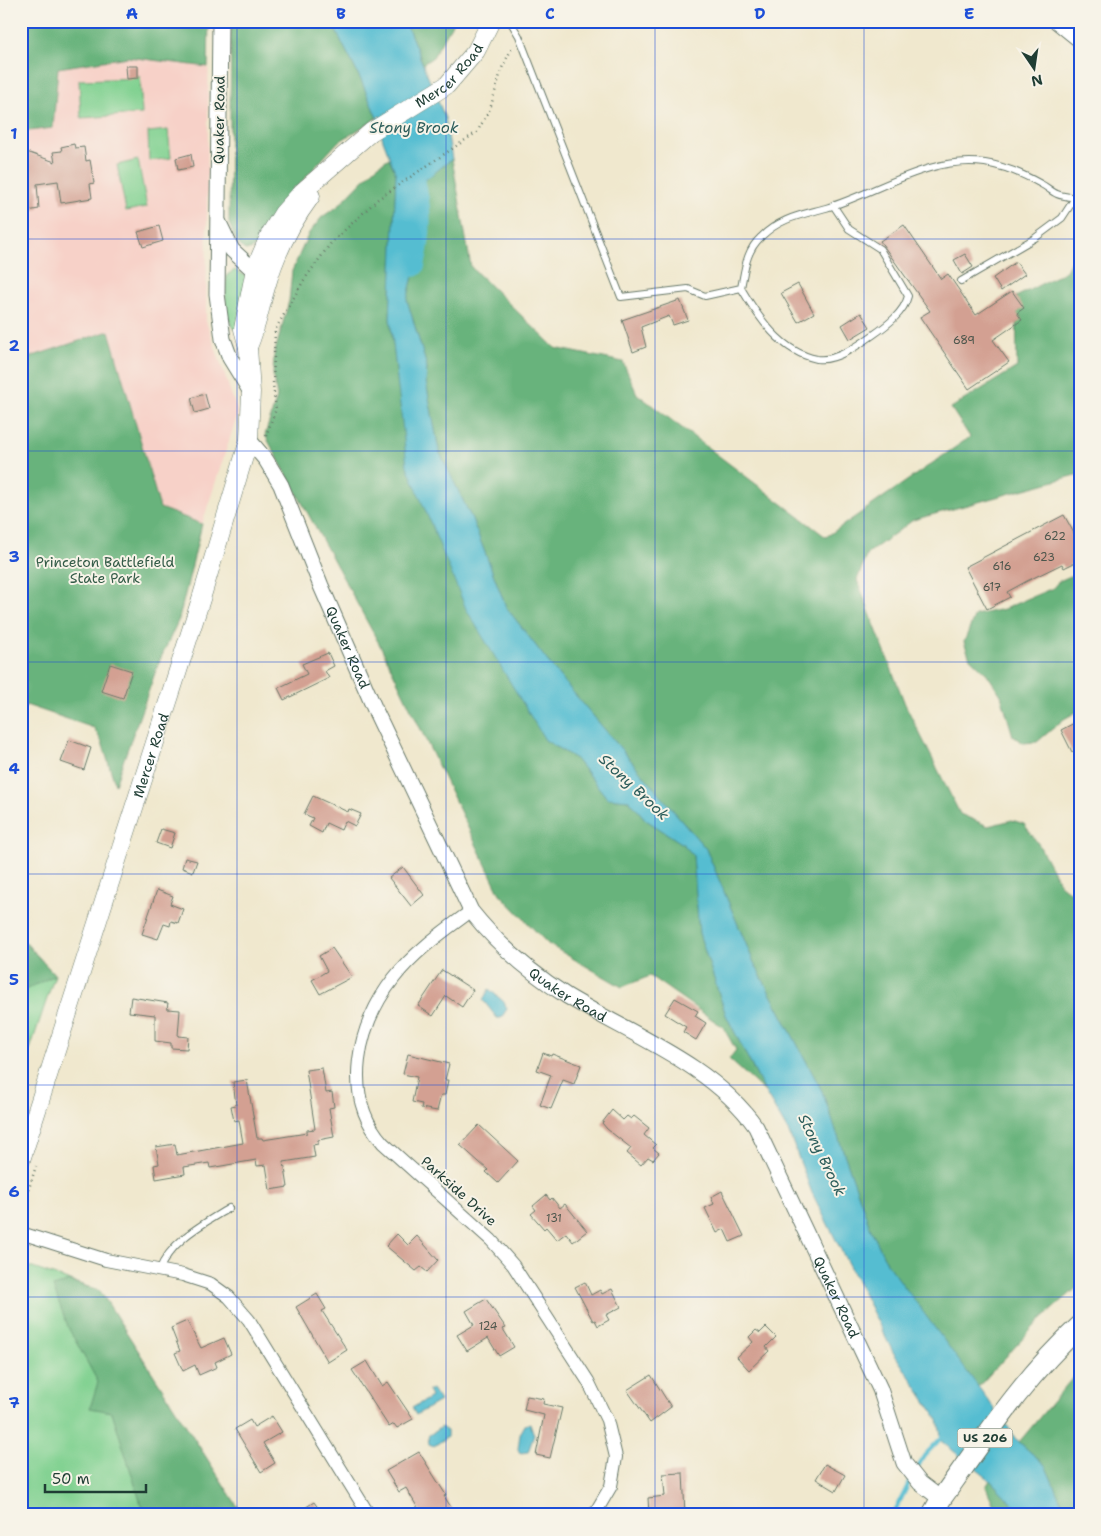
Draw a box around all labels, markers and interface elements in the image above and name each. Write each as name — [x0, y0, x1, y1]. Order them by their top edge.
text: A — [126, 3, 138, 24]
text: B — [336, 3, 346, 24]
text: C — [545, 3, 555, 24]
text: D — [754, 3, 766, 24]
text: E — [964, 3, 974, 24]
street label: Mercer Road — [412, 41, 487, 112]
north arrow — [1008, 42, 1058, 92]
text: N — [1029, 71, 1044, 91]
street label: Quaker Road — [209, 75, 229, 164]
water label: Stony Brook — [369, 118, 459, 138]
text: 1 — [10, 123, 18, 144]
house number: 689 — [953, 333, 975, 348]
text: 2 — [8, 335, 20, 356]
house number: 622 — [1044, 529, 1066, 544]
text: 3 — [8, 546, 20, 567]
house number: 623 — [1033, 550, 1055, 565]
park label: Princeton Battlefield State Park — [36, 553, 174, 587]
house number: 616 — [993, 559, 1011, 574]
house number: 617 — [983, 580, 1002, 595]
street label: Quaker Road — [322, 603, 374, 692]
street label: Mercer Road — [129, 711, 173, 800]
water label: Stony Brook — [595, 749, 674, 825]
text: 4 — [8, 758, 20, 779]
street label: Quaker Road — [525, 963, 610, 1026]
text: 5 — [9, 969, 19, 990]
water label: Stony Brook — [793, 1111, 851, 1200]
street label: Parkside Drive — [417, 1152, 501, 1230]
text: 6 — [8, 1181, 20, 1202]
house number: 131 — [546, 1211, 562, 1226]
street label: Quaker Road — [809, 1253, 864, 1341]
house number: 124 — [479, 1319, 498, 1334]
text: 7 — [8, 1392, 20, 1413]
road number: US 206 — [958, 1429, 1012, 1448]
scale bar — [45, 1461, 146, 1493]
text: 50 m — [52, 1469, 90, 1489]

